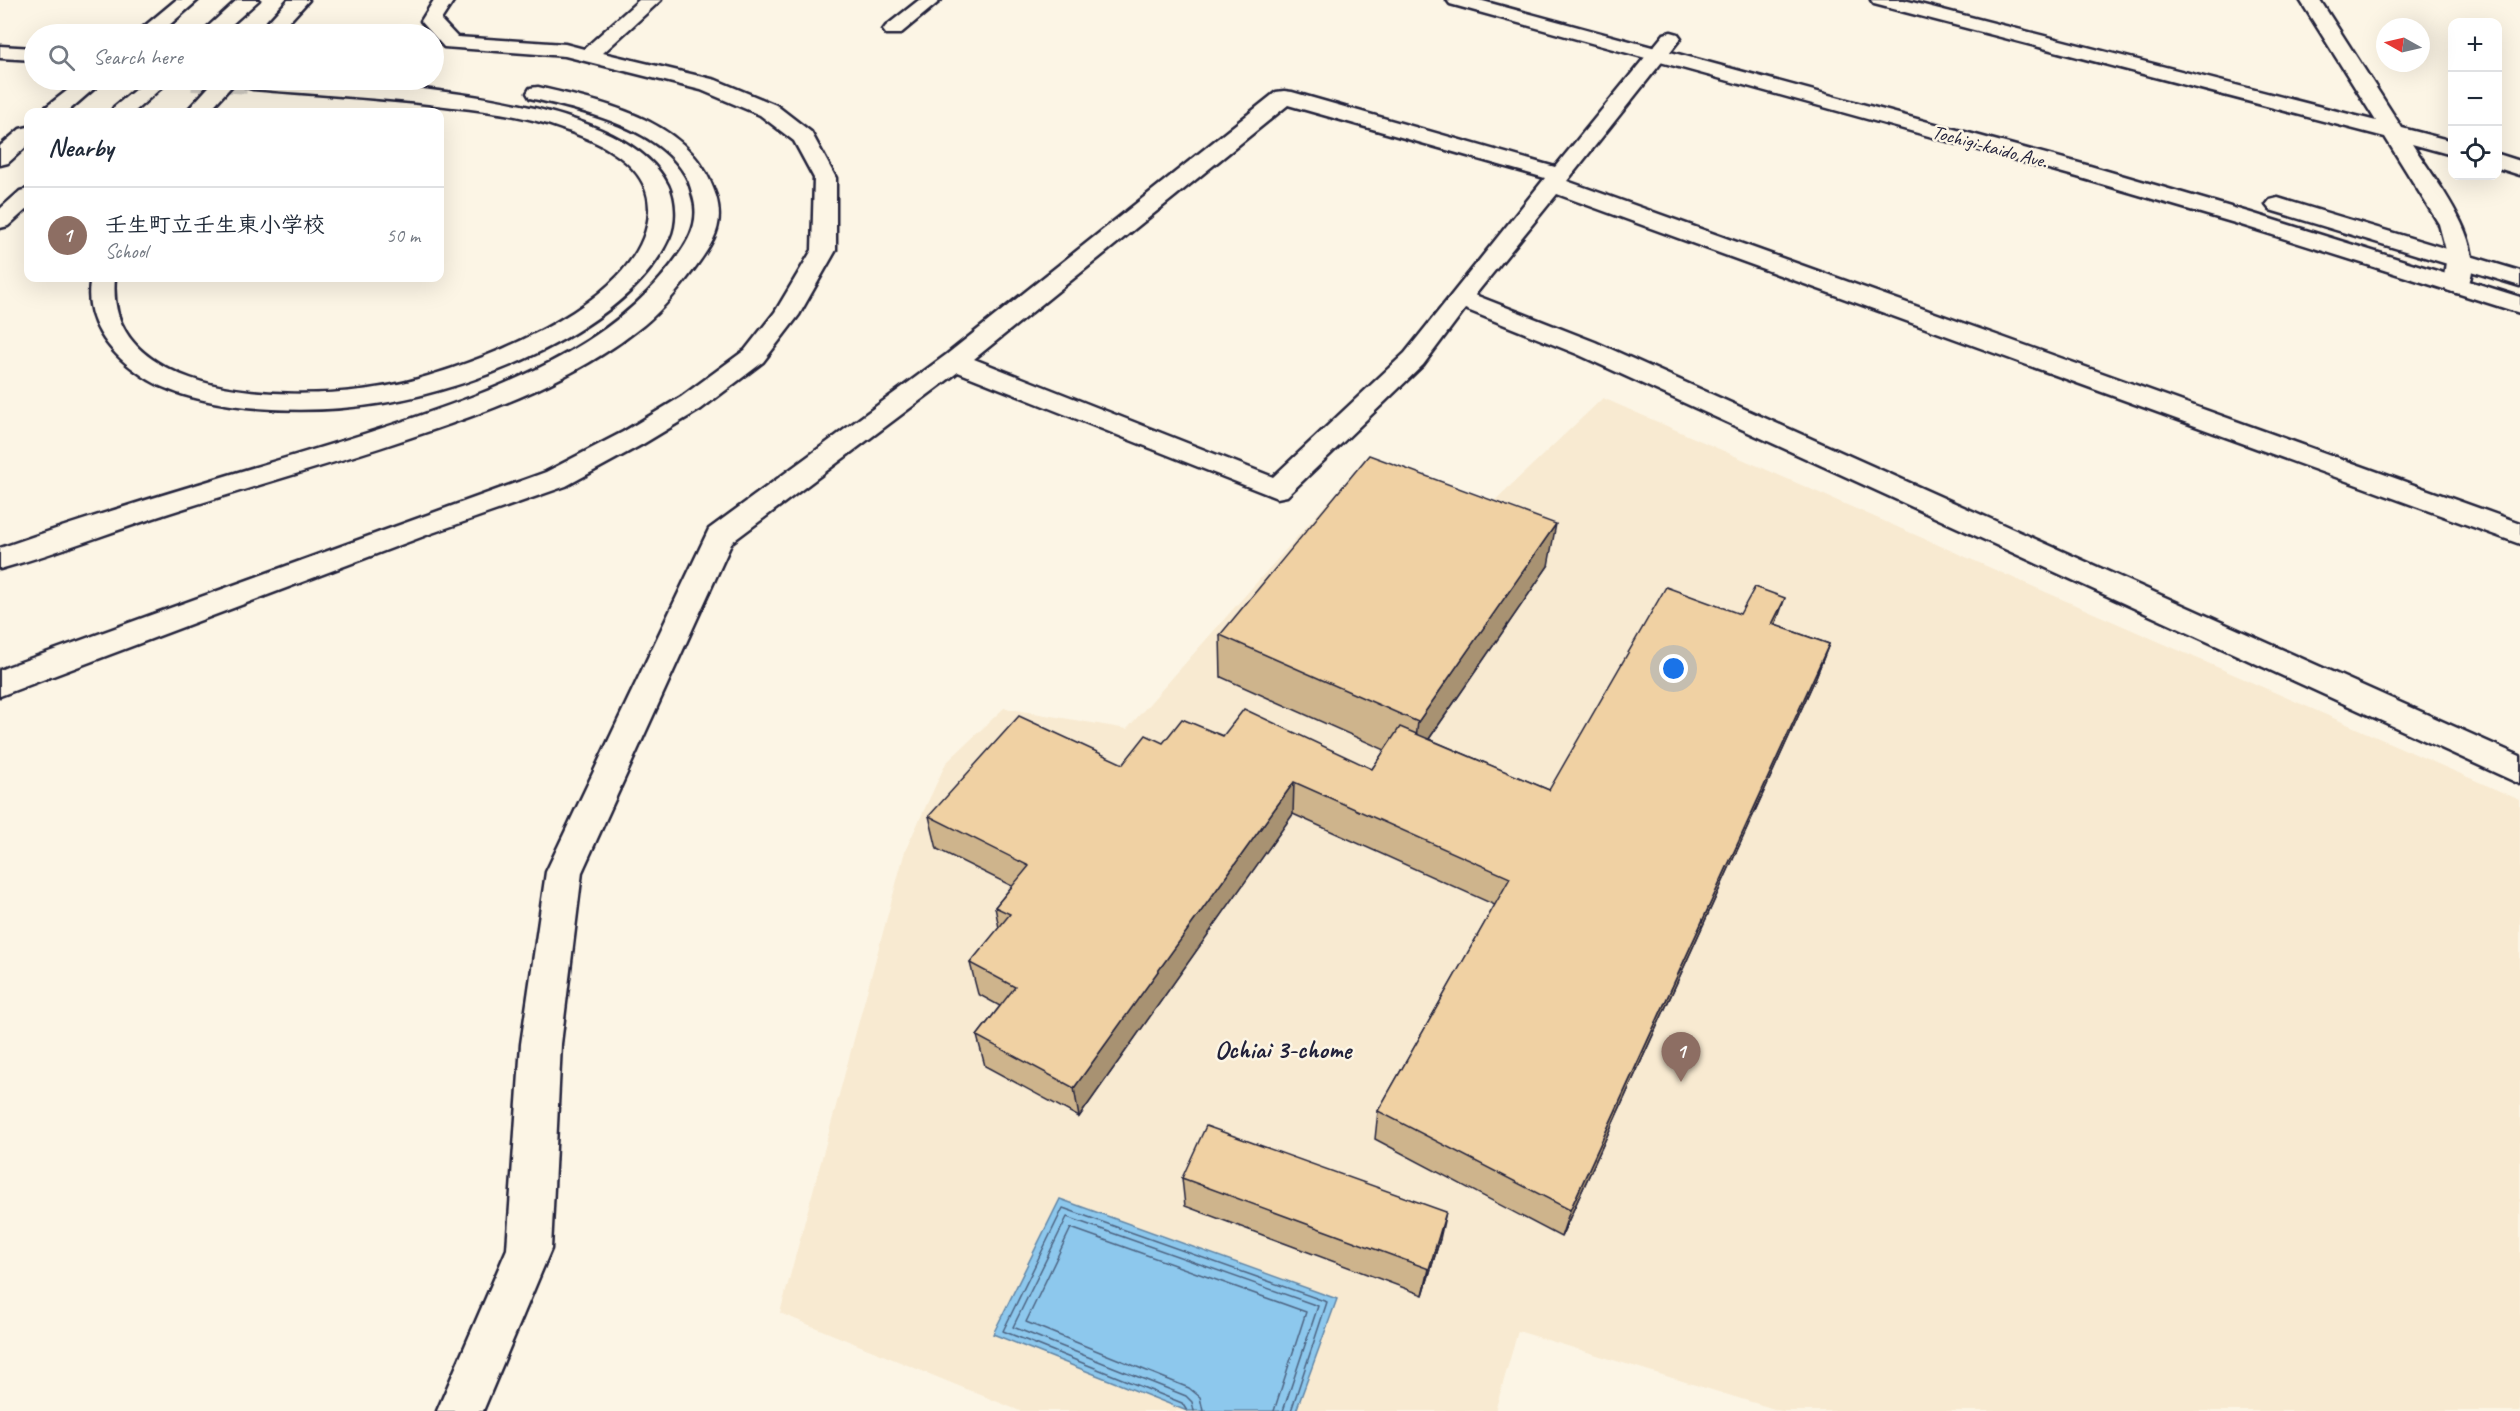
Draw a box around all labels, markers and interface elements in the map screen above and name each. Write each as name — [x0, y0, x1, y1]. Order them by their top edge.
north arrow — [2376, 18, 2430, 72]
map controls — [2448, 18, 2502, 180]
button: + — [2448, 18, 2502, 72]
search box — [24, 24, 444, 90]
icon: search — [45, 41, 78, 74]
text: Search here — [93, 43, 183, 71]
button: − — [2448, 72, 2502, 126]
street label: Tochigi-kaido Ave. — [1929, 119, 2050, 174]
button: locate — [2448, 126, 2502, 180]
text: Nearby — [48, 131, 113, 164]
text: 壬生町立壬生東小学校 — [105, 211, 325, 239]
text: 1 — [63, 223, 72, 248]
text: 50 m — [386, 223, 420, 248]
text: School — [105, 239, 148, 264]
your location — [1659, 654, 1688, 683]
pin: 1 — [1662, 1032, 1700, 1082]
district label: Ochiai 3-chome — [1215, 1033, 1353, 1066]

